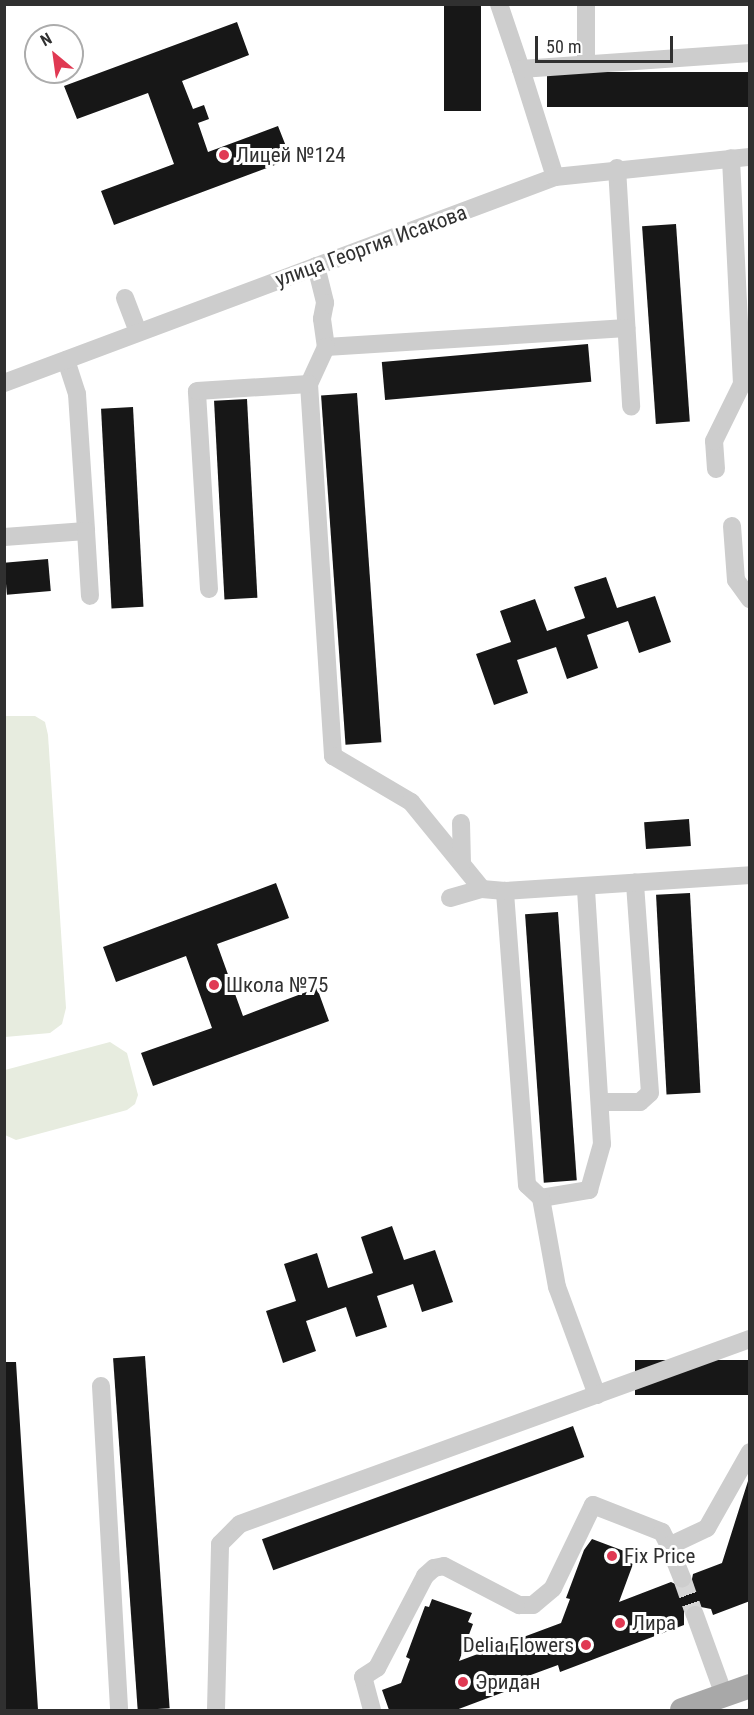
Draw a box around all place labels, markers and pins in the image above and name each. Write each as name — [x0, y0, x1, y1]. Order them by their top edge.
place label: Лицей №124 — [236, 142, 346, 168]
marker: Лицей №124 — [217, 148, 231, 162]
place label: Школа №75 — [226, 972, 328, 998]
marker: Школа №75 — [207, 978, 221, 992]
place label: Fix Price — [624, 1543, 695, 1569]
marker: Fix Price — [605, 1549, 619, 1563]
place label: Лира — [632, 1610, 676, 1636]
marker: Лира — [613, 1616, 627, 1630]
place label: Delia Flowers — [463, 1632, 574, 1658]
marker: Delia Flowers — [579, 1638, 593, 1652]
place label: Эридан — [475, 1669, 540, 1695]
marker: Эридан — [456, 1675, 470, 1689]

